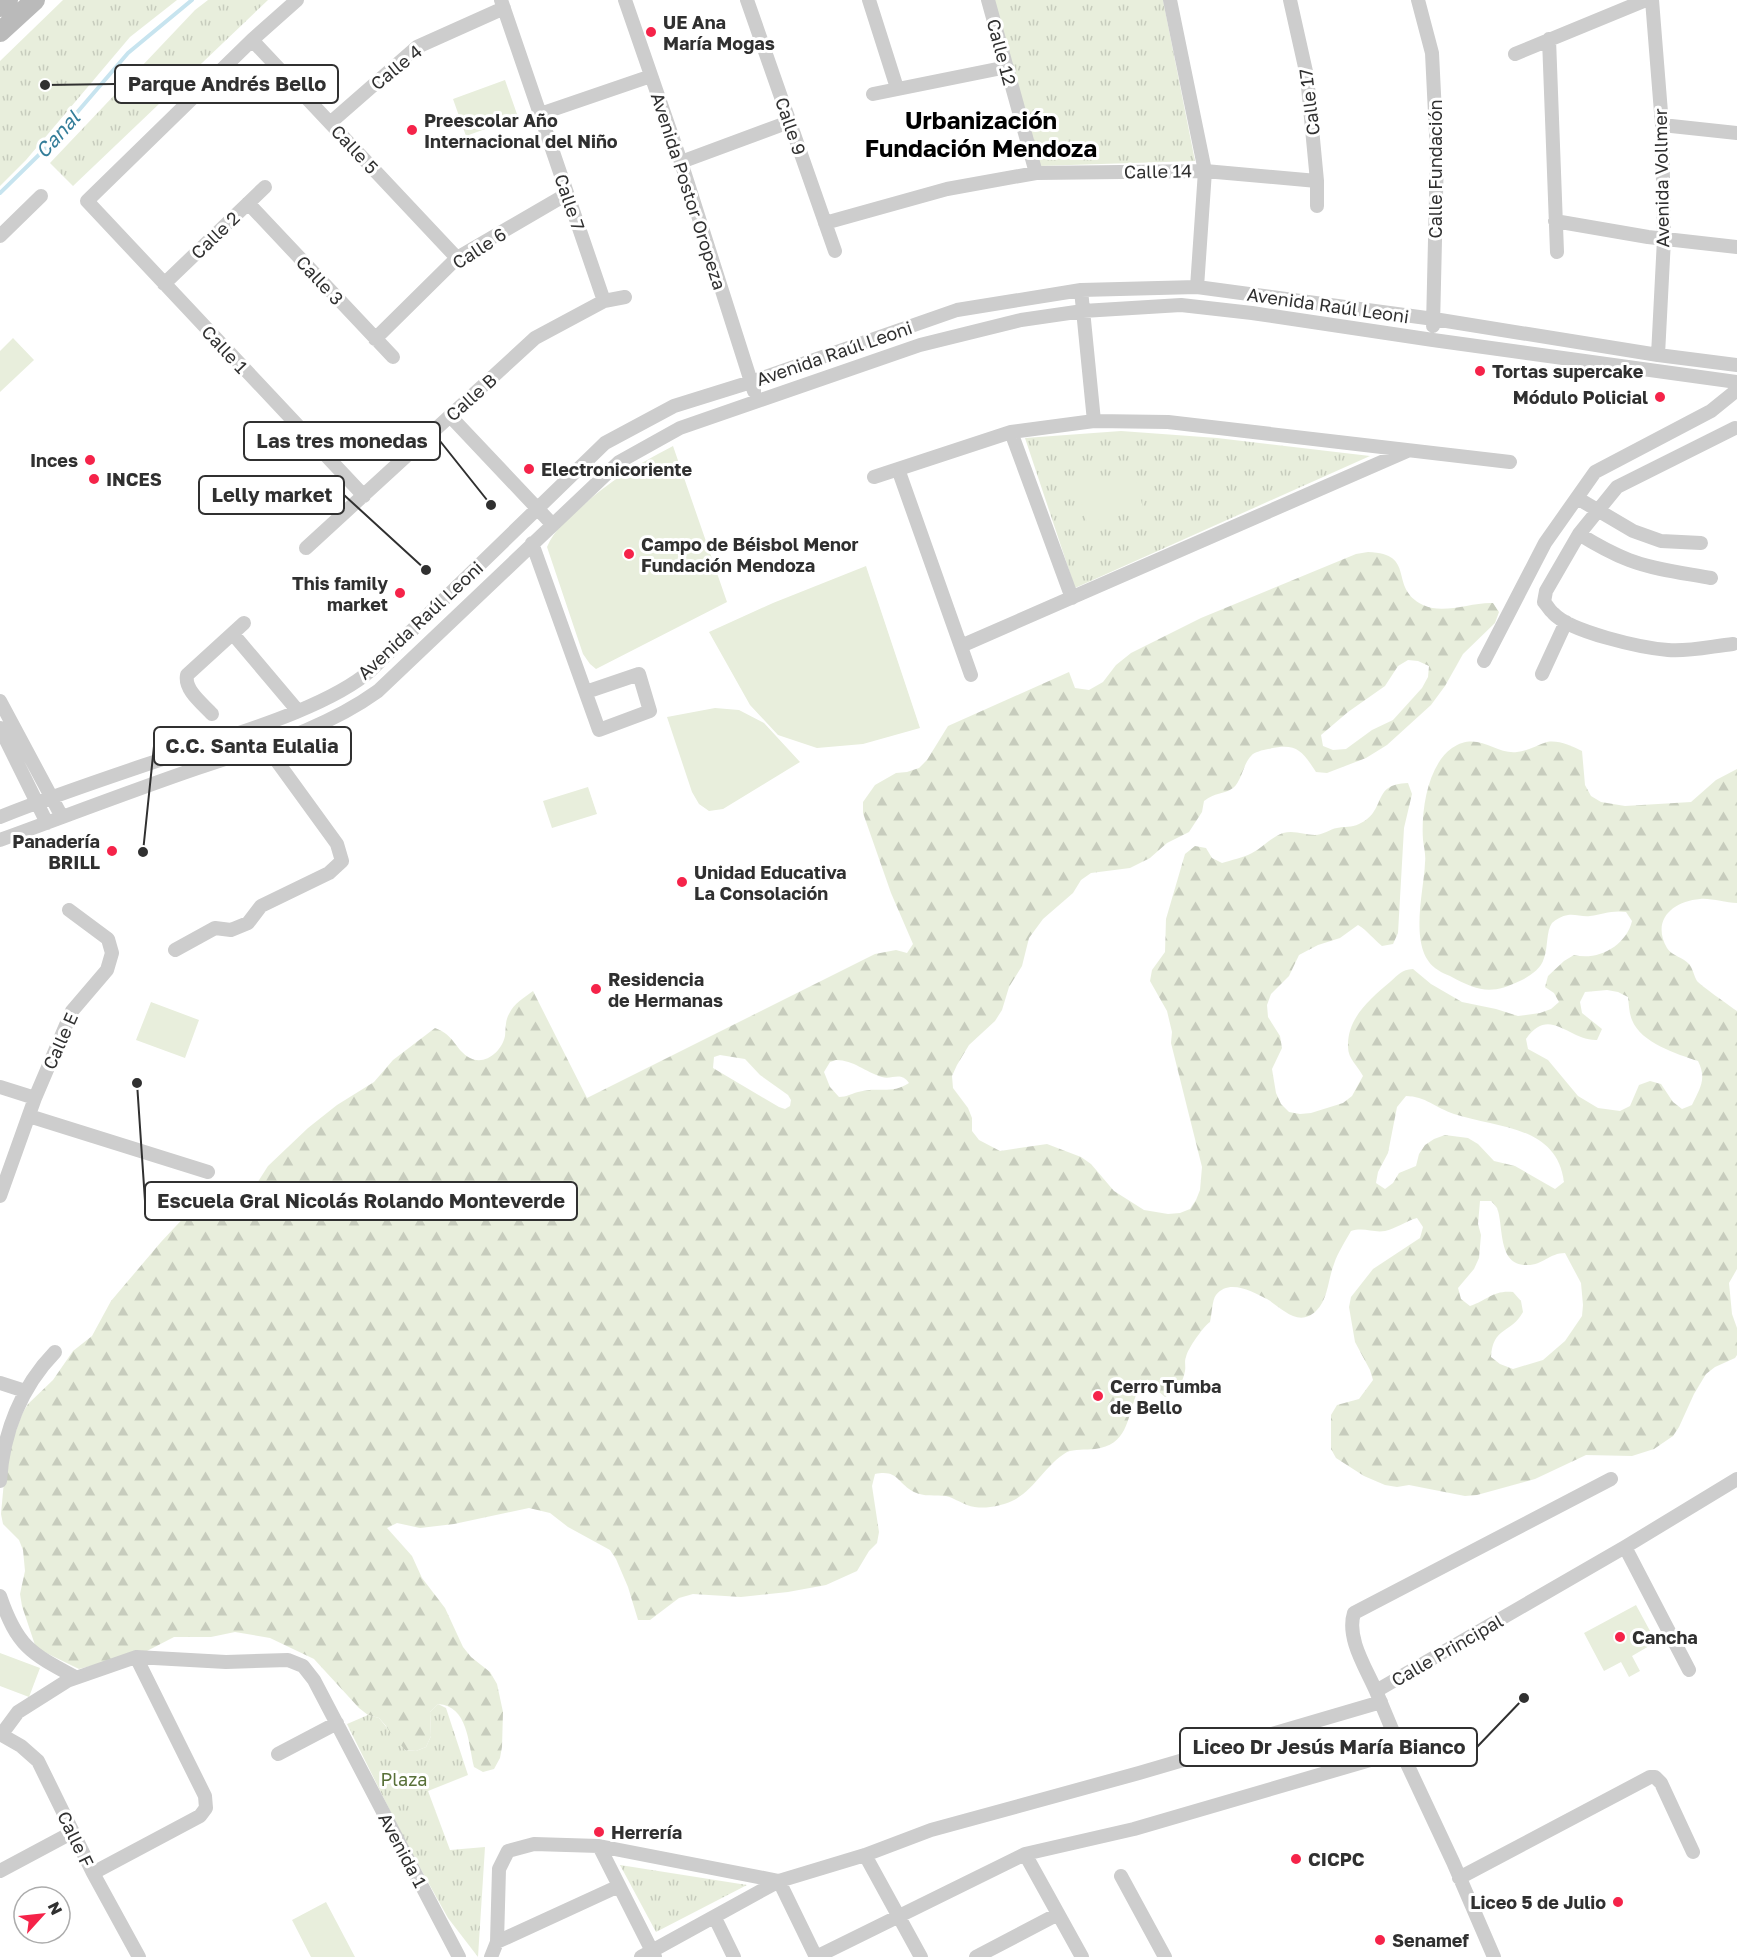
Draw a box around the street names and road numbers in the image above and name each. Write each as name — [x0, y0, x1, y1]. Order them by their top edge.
street label: Calle 12 — [983, 16, 1021, 88]
street label: Calle 4 — [366, 40, 426, 94]
street label: Calle 17 — [1294, 67, 1324, 137]
street label: Avenida Postor Oropeza — [647, 90, 731, 292]
street label: Calle 9 — [771, 94, 811, 158]
street label: Calle Fundación — [1424, 99, 1446, 239]
street label: Avenida Vollmer — [1649, 108, 1673, 248]
street label: Calle 5 — [327, 120, 383, 178]
street label: Calle 14 — [1124, 159, 1192, 183]
street label: Calle 7 — [550, 171, 590, 233]
street label: Calle 2 — [186, 207, 244, 263]
street label: Calle 6 — [448, 223, 510, 273]
street label: Calle 3 — [292, 251, 348, 309]
street label: Avenida Raúl Leoni — [1246, 283, 1410, 327]
street label: Avenida Raúl Leoni — [753, 316, 915, 390]
street label: Calle 1 — [197, 321, 253, 378]
street label: Calle B — [441, 369, 501, 425]
street label: Avenida Raúl Leoni — [353, 556, 487, 684]
street label: Calle E — [38, 1009, 82, 1073]
street label: Calle Principal — [1387, 1609, 1507, 1691]
street label: Calle F — [53, 1807, 99, 1871]
street label: Avenida 1 — [374, 1809, 432, 1891]

